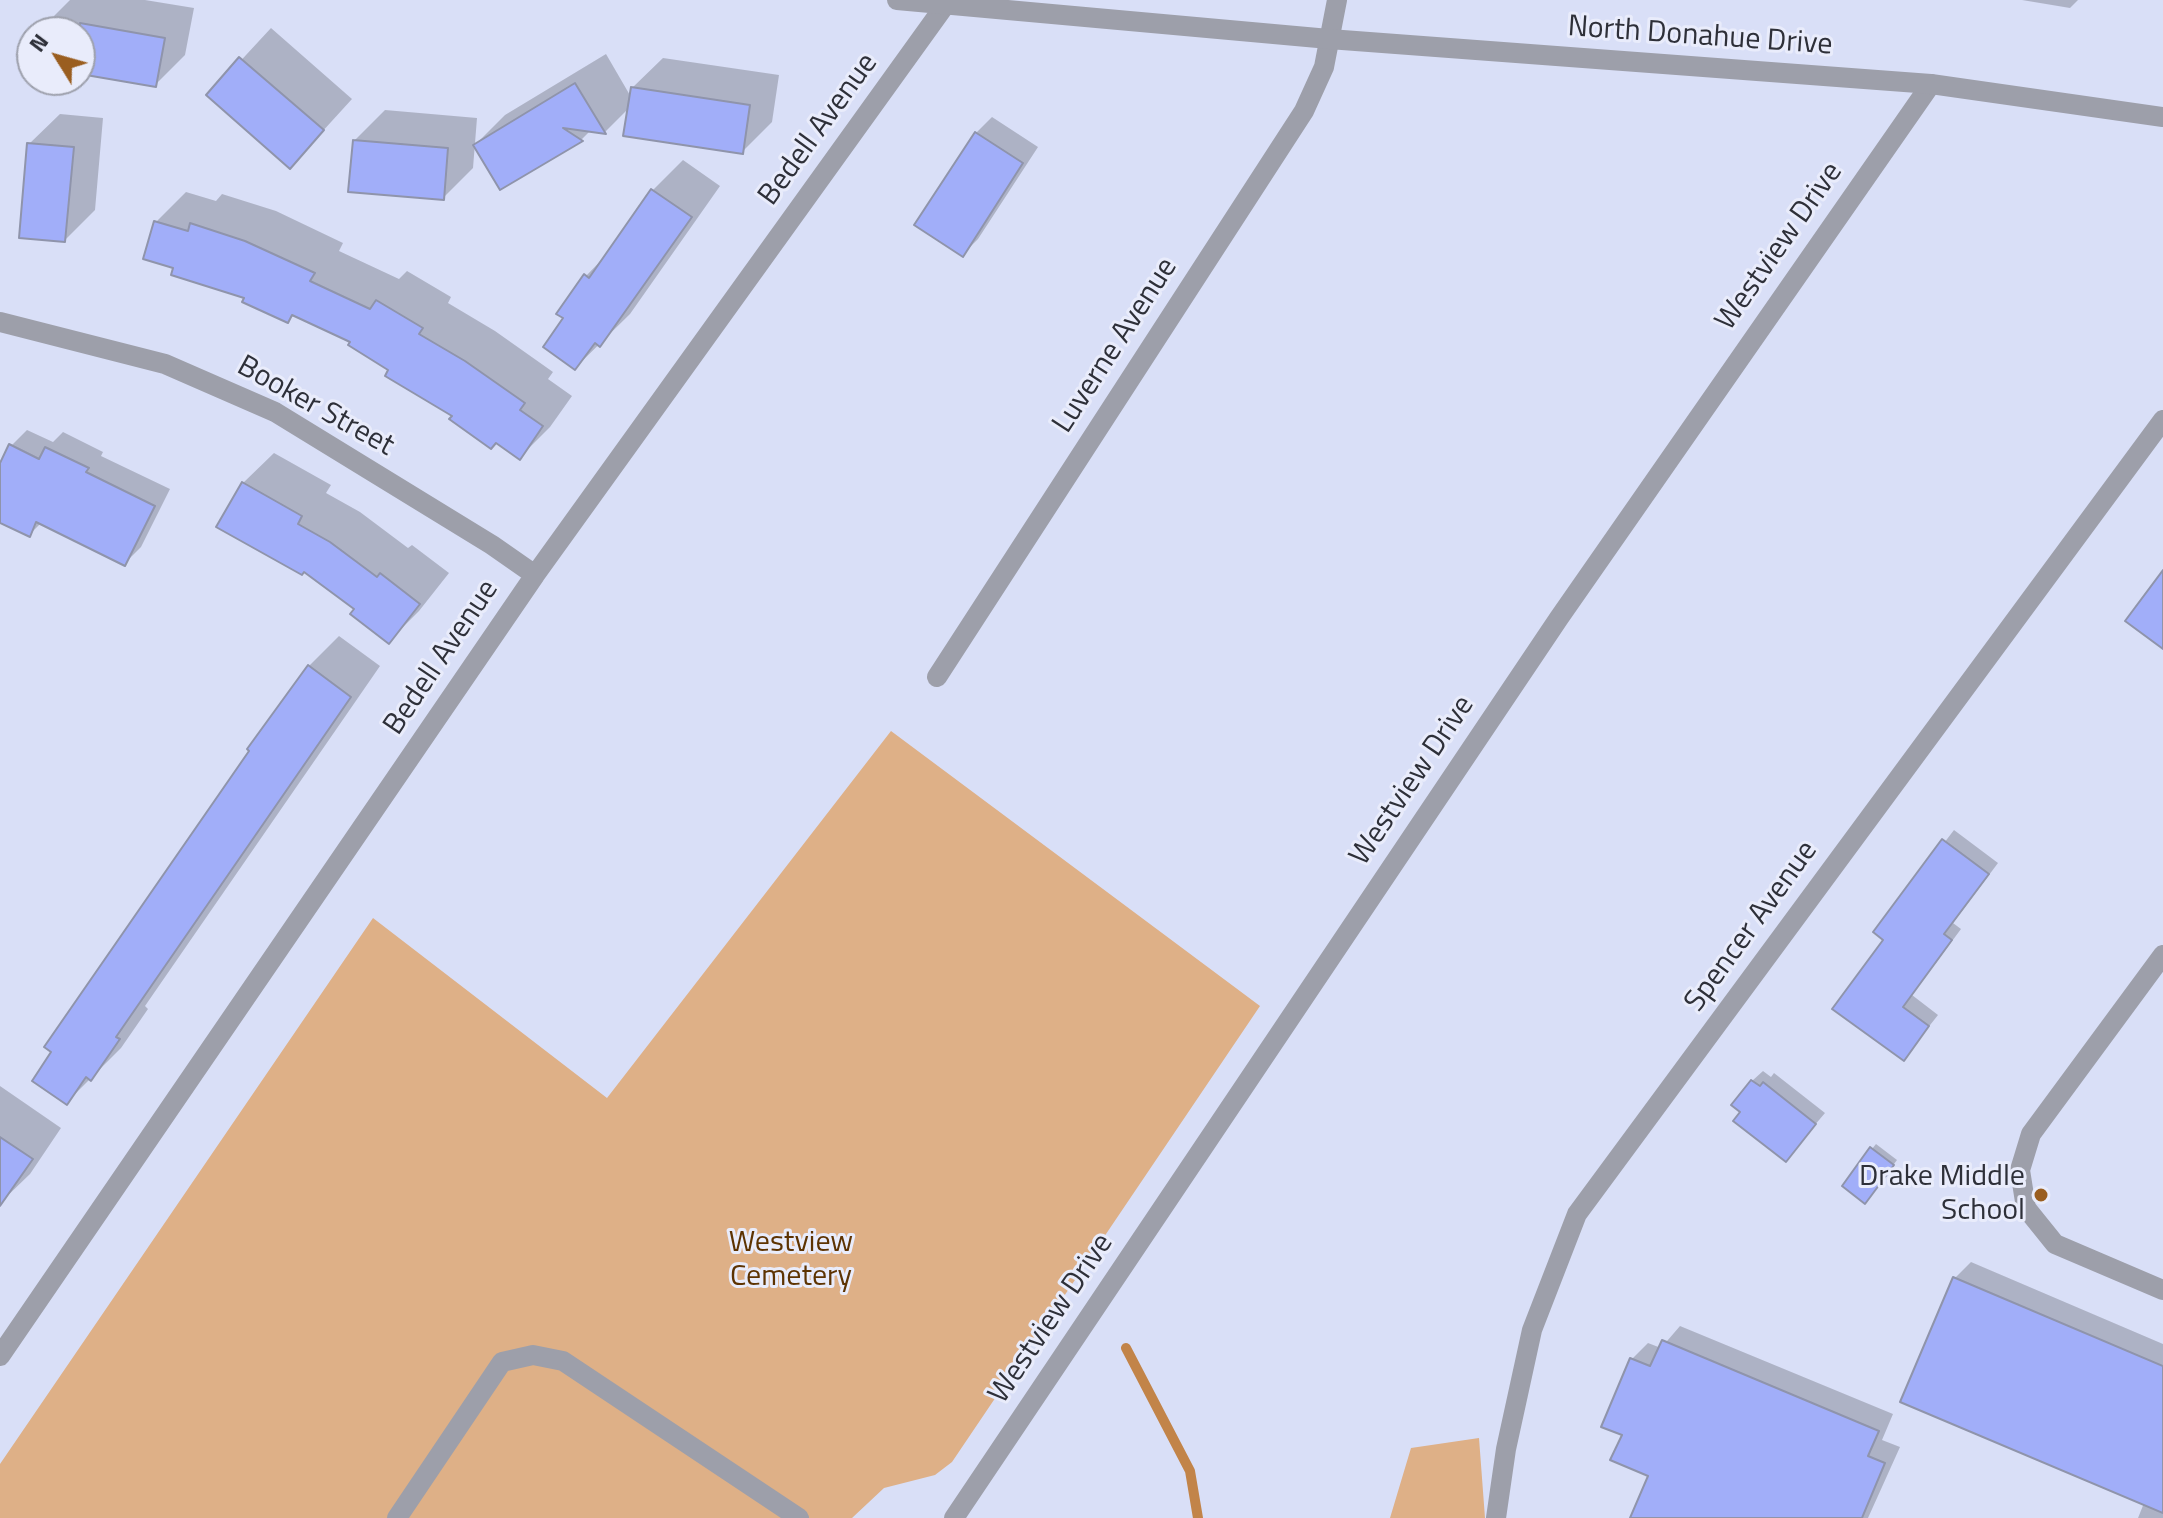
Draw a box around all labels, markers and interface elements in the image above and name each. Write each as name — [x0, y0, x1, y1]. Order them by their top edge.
street label: North Donahue Drive — [1566, 10, 1834, 64]
north arrow — [16, 16, 96, 96]
text: N — [20, 26, 57, 59]
street label: Bedell Avenue — [752, 47, 886, 213]
street label: Westview Drive — [1709, 156, 1851, 338]
street label: Luverne Avenue — [1046, 252, 1186, 440]
street label: Booker Street — [230, 349, 400, 465]
street label: Bedell Avenue — [377, 574, 507, 742]
street label: Westview Drive — [1343, 689, 1483, 873]
street label: Spencer Avenue — [1678, 835, 1826, 1019]
place label: Drake Middle School — [1859, 1160, 2025, 1230]
marker: Drake Middle School — [2032, 1186, 2050, 1204]
park label: Westview Cemetery — [729, 1226, 853, 1296]
street label: Westview Drive — [982, 1227, 1122, 1411]

